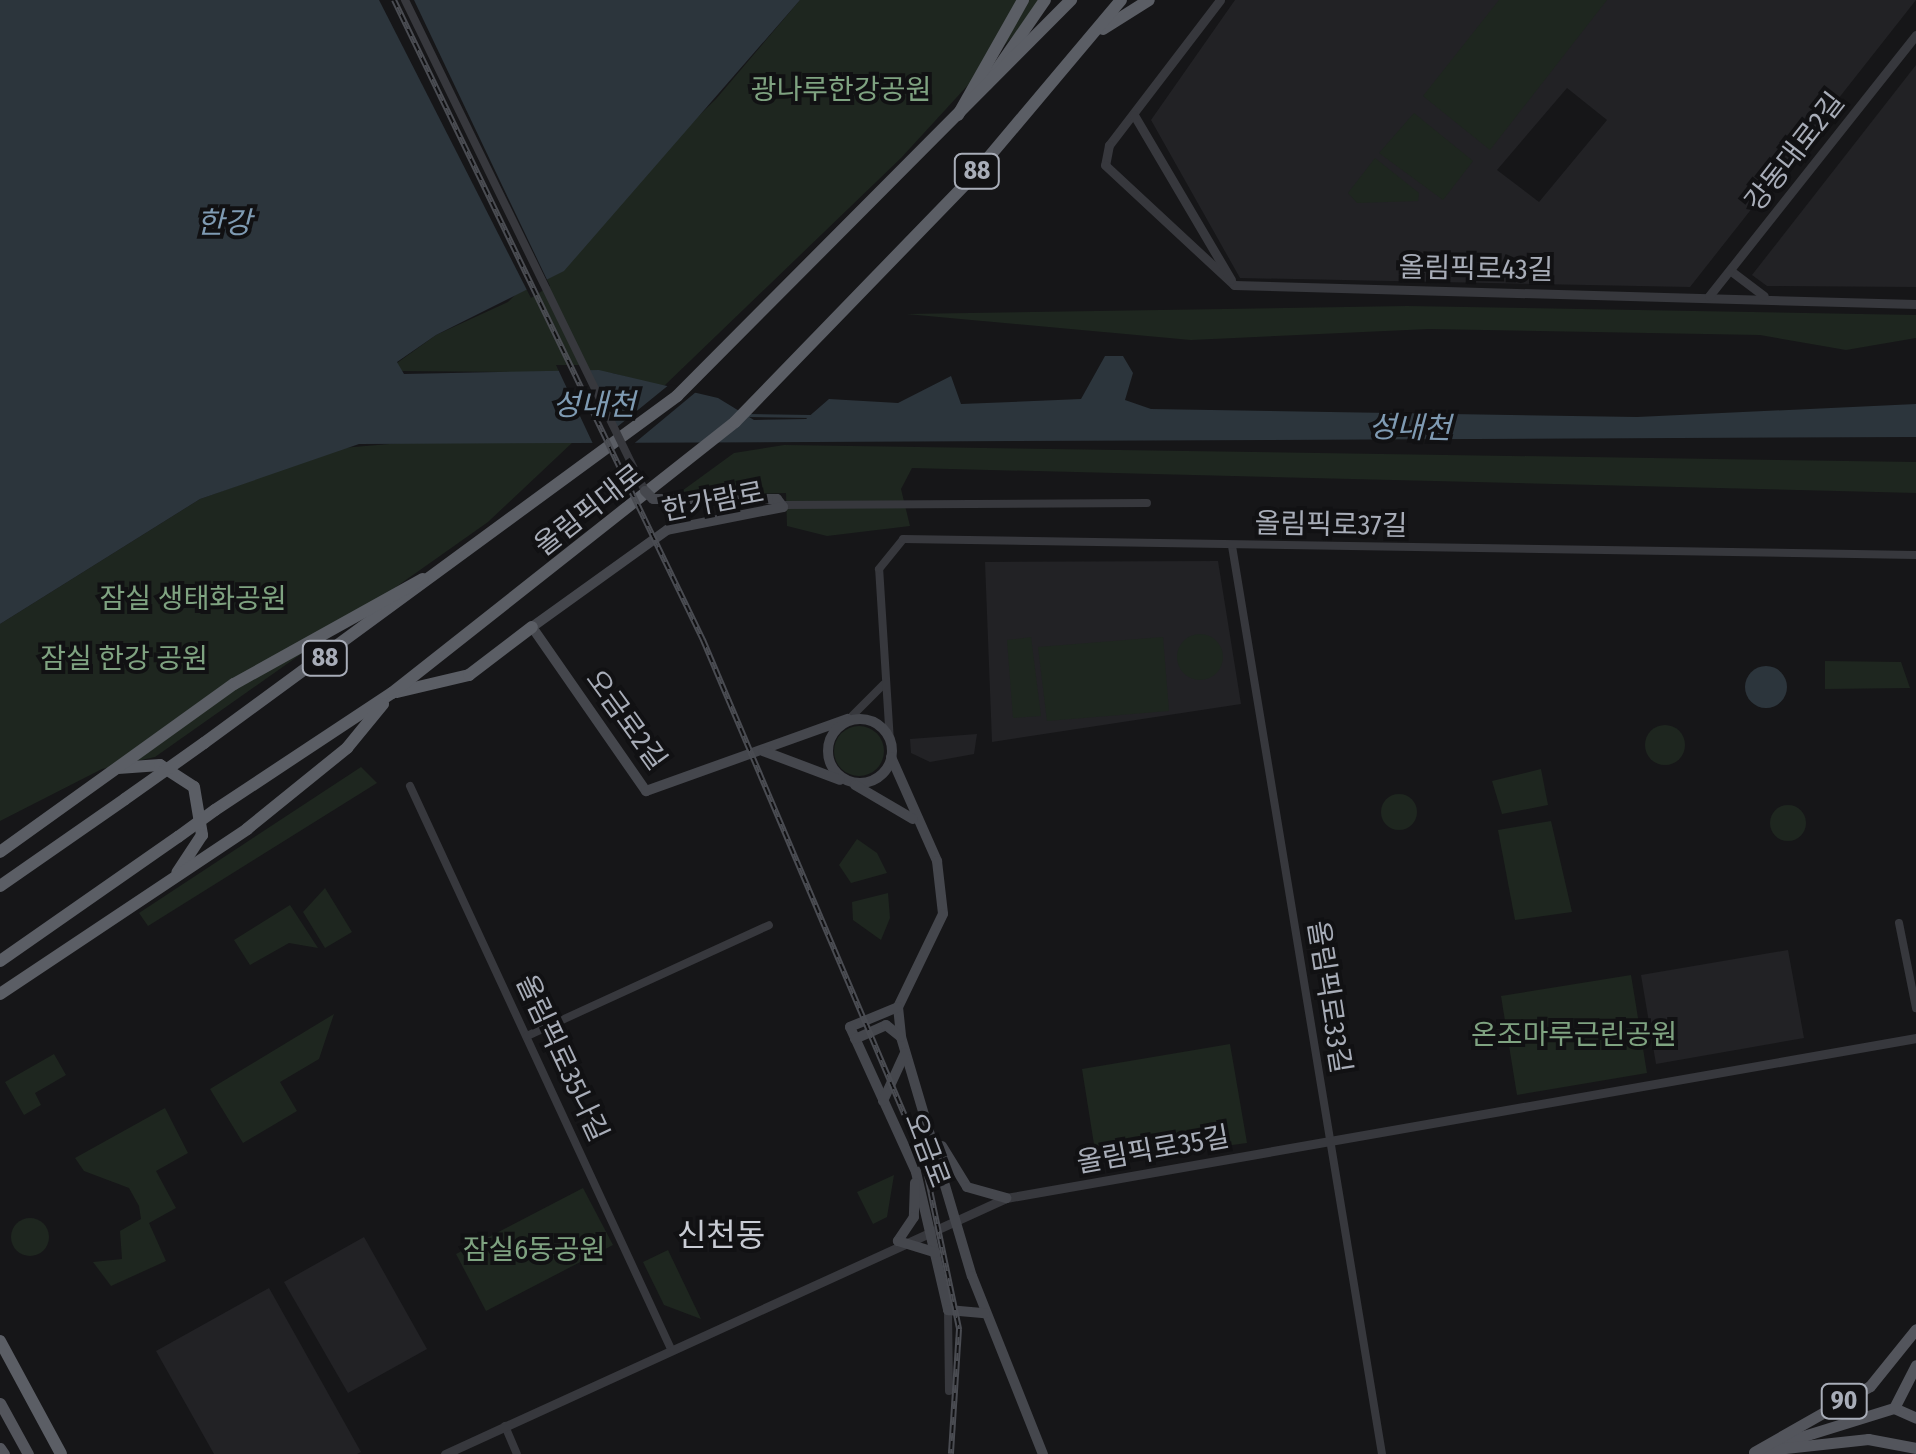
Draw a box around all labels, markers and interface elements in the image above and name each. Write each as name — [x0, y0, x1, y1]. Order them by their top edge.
park label: 광나루한강공원 — [751, 73, 931, 107]
street label: 강동대로2길 — [1738, 86, 1852, 218]
road number: 88 — [952, 151, 1002, 191]
water label: 한강 — [196, 205, 252, 241]
street label: 올림픽로43길 — [1398, 251, 1554, 287]
water label: 성내천 — [553, 387, 635, 423]
water label: 성내천 — [1368, 409, 1452, 447]
street label: 올림픽대로 — [528, 457, 650, 563]
street label: 한가람로 — [659, 476, 767, 528]
street label: 올림픽로37길 — [1254, 507, 1408, 543]
park label: 잠실 생태화공원 — [100, 582, 286, 616]
road number: 88 — [300, 638, 350, 678]
park label: 잠실 한강 공원 — [40, 642, 208, 676]
street label: 오금로2길 — [578, 663, 674, 777]
street label: 올림픽로33길 — [1300, 918, 1358, 1076]
street label: 올림픽로35나길 — [509, 969, 615, 1147]
park label: 온조마루근린공원 — [1471, 1018, 1677, 1052]
street label: 오금로 — [897, 1108, 957, 1192]
street label: 올림픽로35길 — [1074, 1120, 1232, 1180]
district label: 신천동 — [677, 1216, 765, 1254]
park label: 잠실6동공원 — [463, 1233, 605, 1267]
road number: 90 — [1819, 1381, 1869, 1421]

